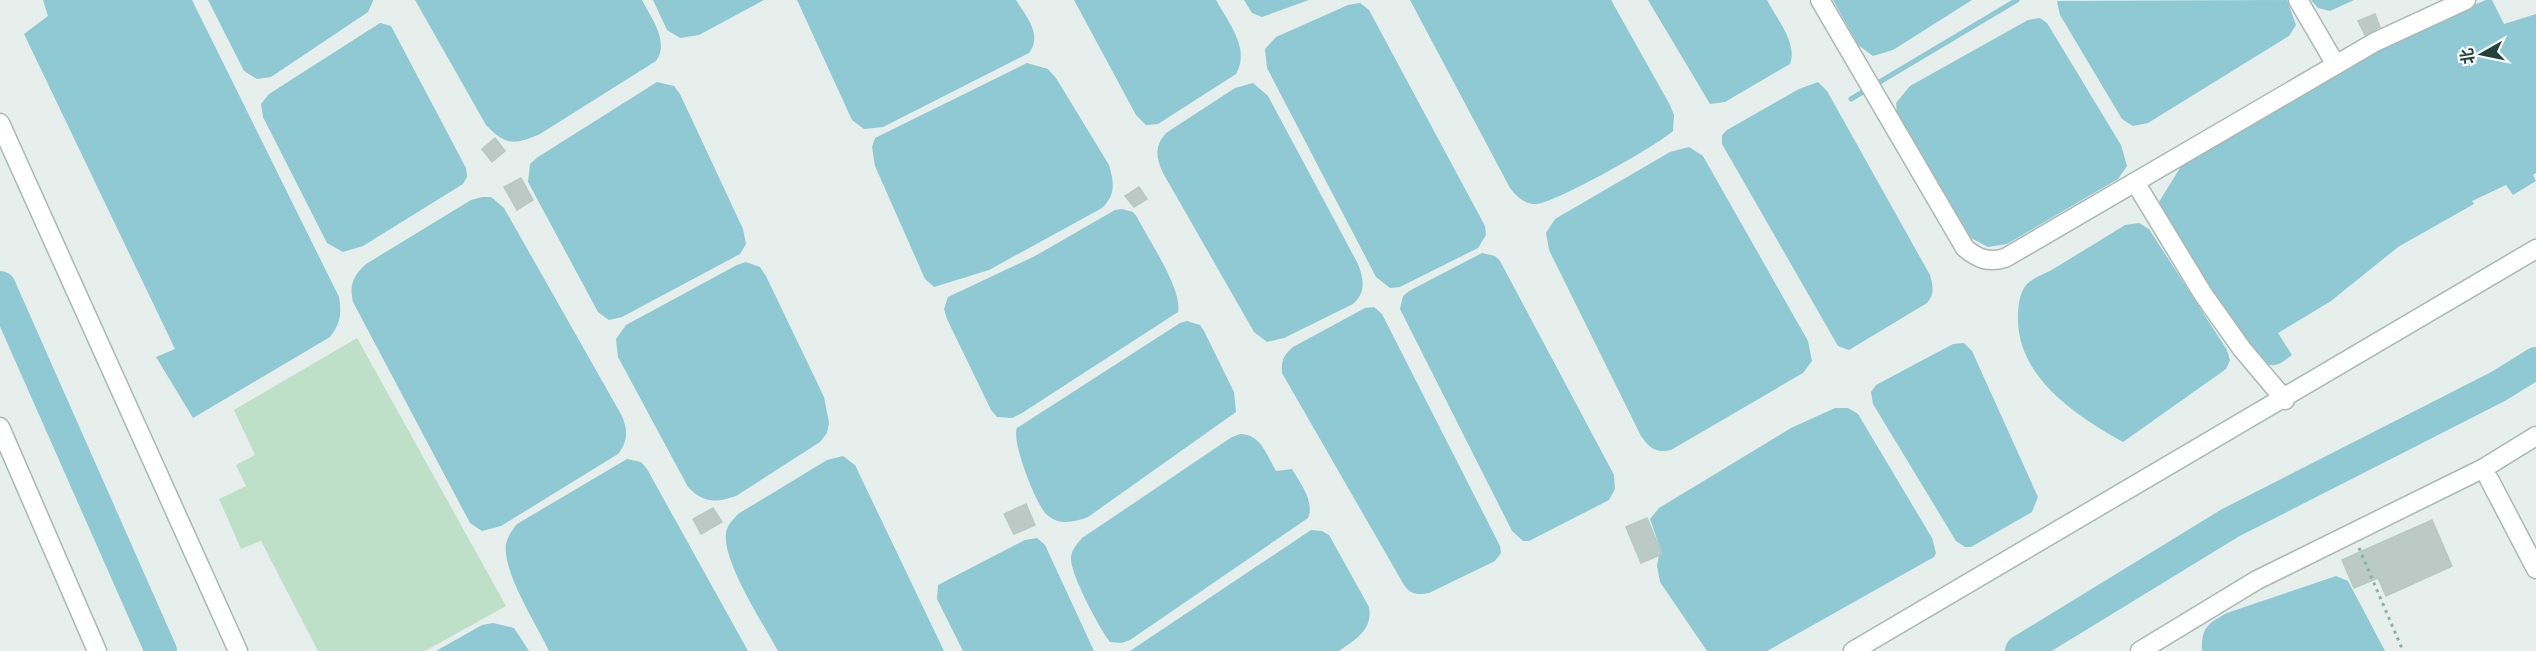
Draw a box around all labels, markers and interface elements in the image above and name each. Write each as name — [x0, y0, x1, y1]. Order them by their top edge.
north arrow — [2452, 24, 2512, 84]
text: 北 — [2455, 47, 2479, 66]

